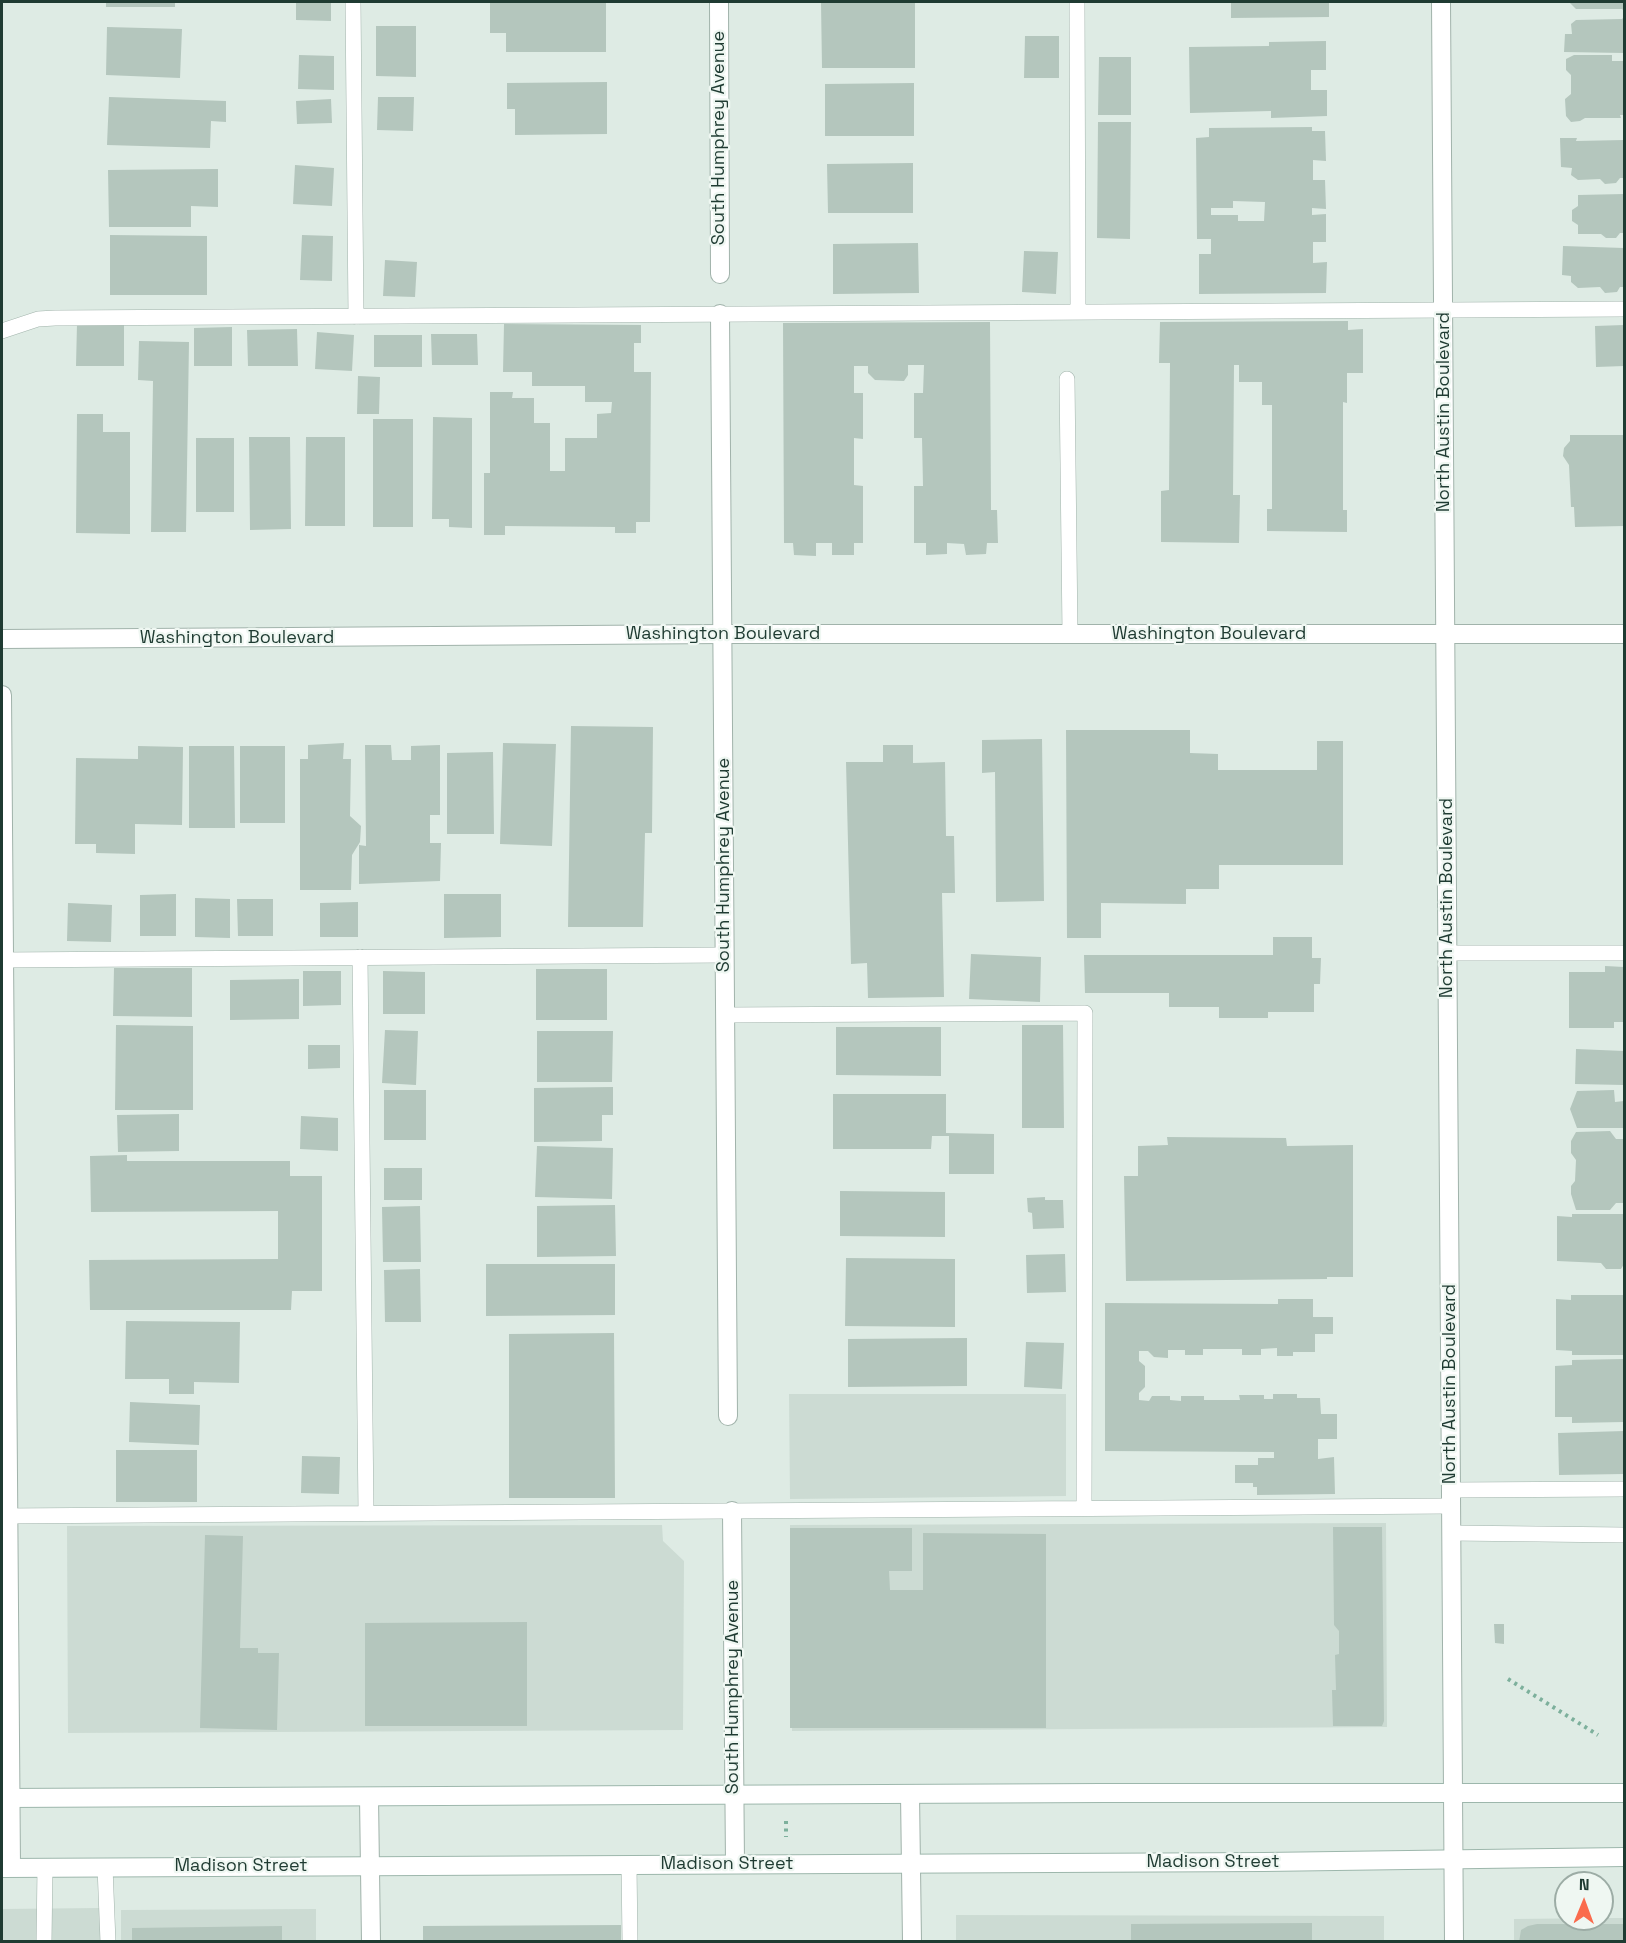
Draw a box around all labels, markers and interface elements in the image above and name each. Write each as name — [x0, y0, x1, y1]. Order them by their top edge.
street label: South Humphrey Avenue — [708, 31, 730, 245]
street label: North Austin Boulevard — [1433, 312, 1455, 512]
street label: Washington Boulevard — [626, 623, 820, 645]
street label: Washington Boulevard — [1112, 623, 1306, 645]
street label: Washington Boulevard — [140, 627, 334, 649]
street label: South Humphrey Avenue — [713, 758, 735, 972]
street label: North Austin Boulevard — [1436, 798, 1458, 998]
street label: North Austin Boulevard — [1439, 1284, 1461, 1484]
street label: South Humphrey Avenue — [722, 1580, 744, 1794]
street label: Madison Street — [1147, 1851, 1279, 1873]
street label: Madison Street — [661, 1853, 793, 1875]
street label: Madison Street — [175, 1855, 307, 1877]
north arrow — [1554, 1871, 1614, 1931]
text: N — [1579, 1874, 1590, 1895]

